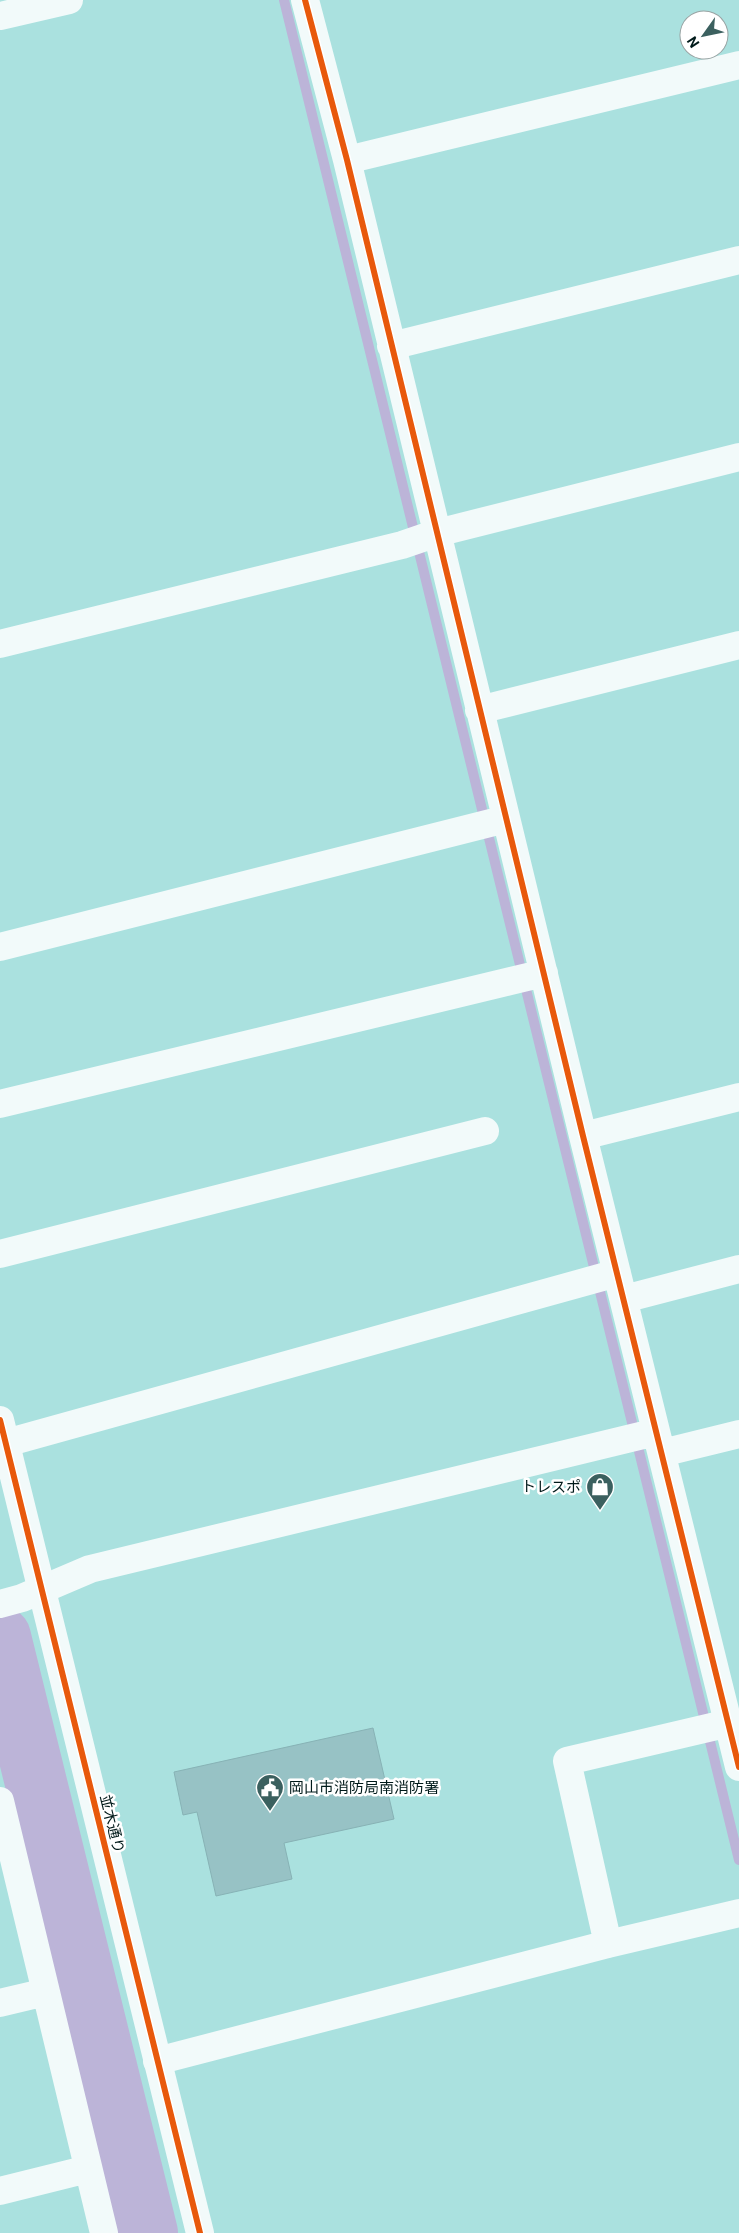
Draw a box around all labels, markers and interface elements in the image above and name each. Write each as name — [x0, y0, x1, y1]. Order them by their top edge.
north arrow — [679, 10, 729, 60]
text: N — [684, 34, 703, 51]
shop icon: トレスポ — [585, 1472, 615, 1511]
place label: トレスポ — [521, 1478, 581, 1496]
public building icon: 岡山市消防局南消防署 — [255, 1773, 285, 1812]
place label: 岡山市消防局南消防署 — [289, 1779, 439, 1797]
street label: 並木通り — [96, 1793, 128, 1855]

